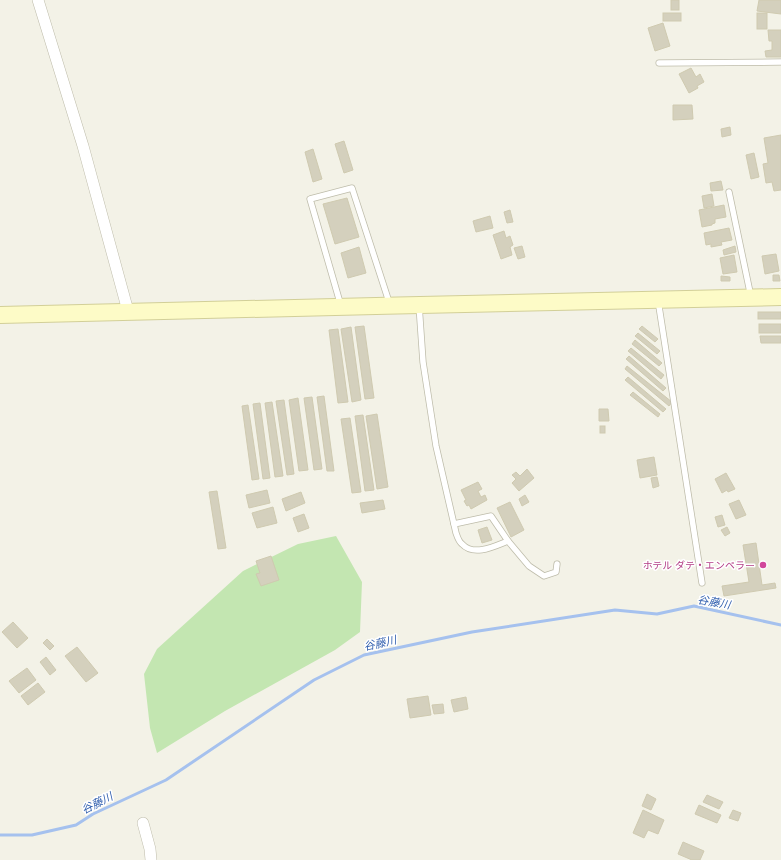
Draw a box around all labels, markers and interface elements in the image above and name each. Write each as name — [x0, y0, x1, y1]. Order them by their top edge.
place label: ホテル ダテ・エンペラー — [642, 559, 755, 572]
marker: ホテル ダテ・エンペラー — [758, 560, 768, 570]
water label: 谷藤川 — [697, 592, 732, 612]
water label: 谷藤川 — [362, 632, 399, 654]
water label: 谷藤川 — [79, 789, 116, 817]

